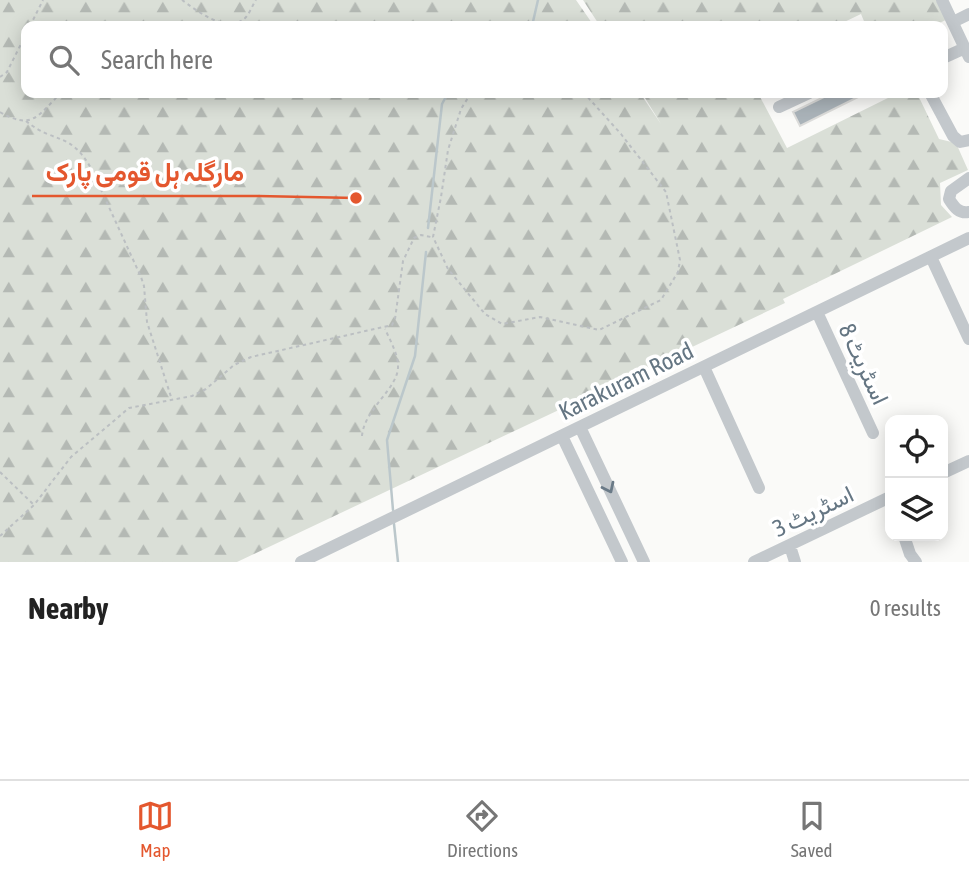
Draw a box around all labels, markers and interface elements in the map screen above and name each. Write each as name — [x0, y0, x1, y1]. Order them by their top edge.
search box — [21, 21, 948, 98]
icon: search — [45, 41, 83, 79]
text: Search here — [101, 45, 213, 75]
callout: مارگلہ ہل قومی پارک — [32, 149, 258, 196]
text: مارگلہ ہل قومی پارک — [46, 157, 244, 190]
street label: اسٹریٹ 8 — [832, 319, 894, 410]
street label: Karakuram Road — [554, 337, 698, 425]
map controls — [885, 415, 948, 541]
button: locate — [885, 415, 948, 478]
button: layers — [885, 478, 948, 541]
street label: اسٹریٹ 3 — [768, 480, 859, 544]
one-way arrow — [601, 481, 615, 493]
text: Nearby — [28, 591, 108, 625]
text: 0 results — [870, 595, 941, 621]
tab: Map — [136, 797, 174, 861]
tab: Directions — [447, 797, 518, 861]
tab: Saved — [791, 797, 833, 861]

